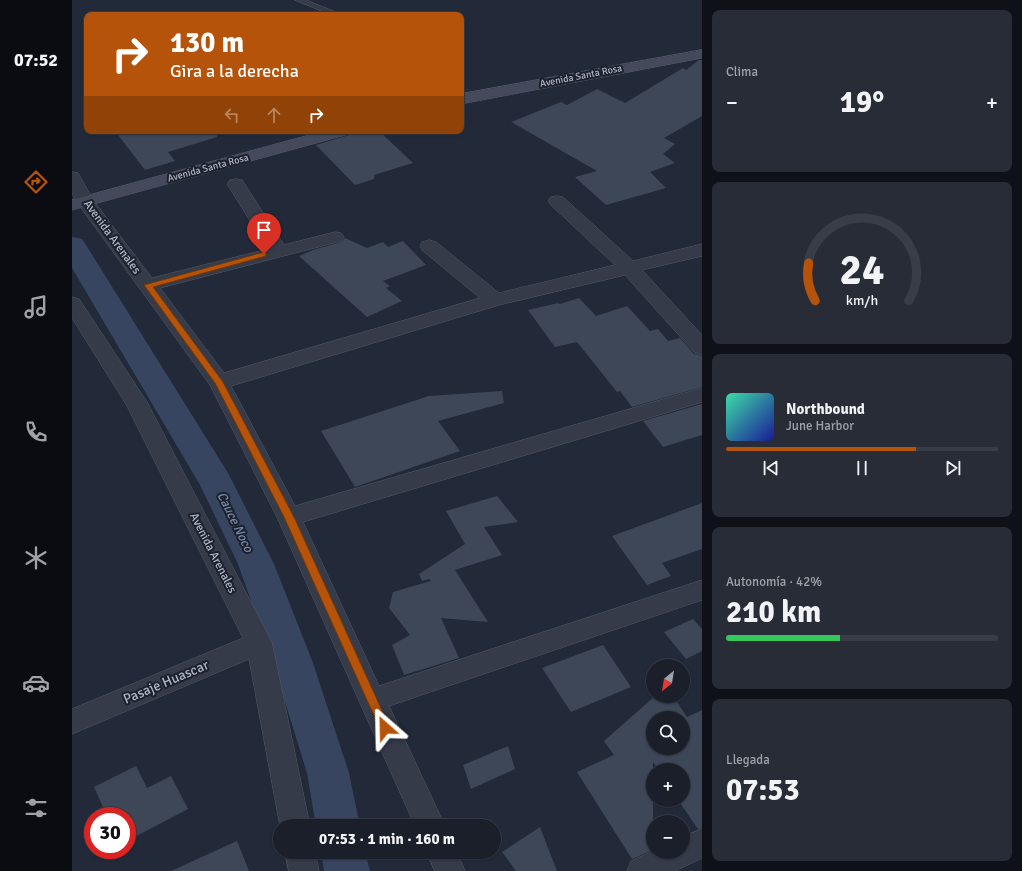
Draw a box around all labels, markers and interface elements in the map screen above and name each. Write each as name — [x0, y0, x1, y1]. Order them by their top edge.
text: 130 m — [170, 26, 244, 60]
icon: right — [104, 28, 156, 80]
text: 07:52 — [14, 49, 58, 71]
text: Gira a la derecha — [170, 60, 299, 82]
street label: Avenida Santa Rosa — [539, 62, 623, 90]
text: Clima — [726, 64, 758, 80]
text: 19° — [840, 84, 884, 121]
text: − — [726, 89, 738, 116]
text: + — [986, 89, 998, 116]
icon: left — [221, 104, 243, 126]
icon: ahead — [263, 104, 285, 126]
icon: right — [305, 104, 327, 126]
street label: Avenida Santa Rosa — [166, 151, 250, 185]
icon: directions — [22, 168, 50, 196]
street label: Avenida Arenales — [80, 197, 144, 277]
pin — [247, 213, 281, 254]
icon: arrive — [253, 219, 275, 241]
text: 24 — [840, 245, 884, 296]
text: km/h — [846, 292, 878, 309]
icon: music — [22, 293, 50, 321]
text: Northbound — [786, 400, 865, 418]
icon: phone — [22, 418, 50, 446]
text: June Harbor — [786, 418, 854, 434]
icon: previous — [760, 457, 782, 479]
icon: pause — [851, 457, 873, 479]
icon: next — [942, 457, 964, 479]
water label: Cauce Noco — [214, 489, 257, 556]
street label: Avenida Arenales — [186, 510, 240, 596]
icon: climate — [22, 544, 50, 572]
text: Autonomía · 42% — [726, 574, 822, 590]
text: 210 km — [726, 594, 821, 631]
street label: Pasaje Huascar — [121, 656, 212, 708]
north arrow — [646, 659, 690, 703]
map controls — [646, 659, 690, 859]
icon: car — [22, 669, 50, 697]
position arrow — [364, 707, 406, 749]
button: search — [646, 711, 690, 755]
text: Llegada — [726, 752, 770, 768]
button: + — [646, 763, 690, 807]
text: 07:53 — [726, 772, 800, 809]
icon: filters — [22, 794, 50, 822]
speed limit sign: 30 — [84, 807, 136, 859]
button: − — [646, 815, 690, 859]
text: 07:53 · 1 min · 160 m — [319, 830, 455, 848]

